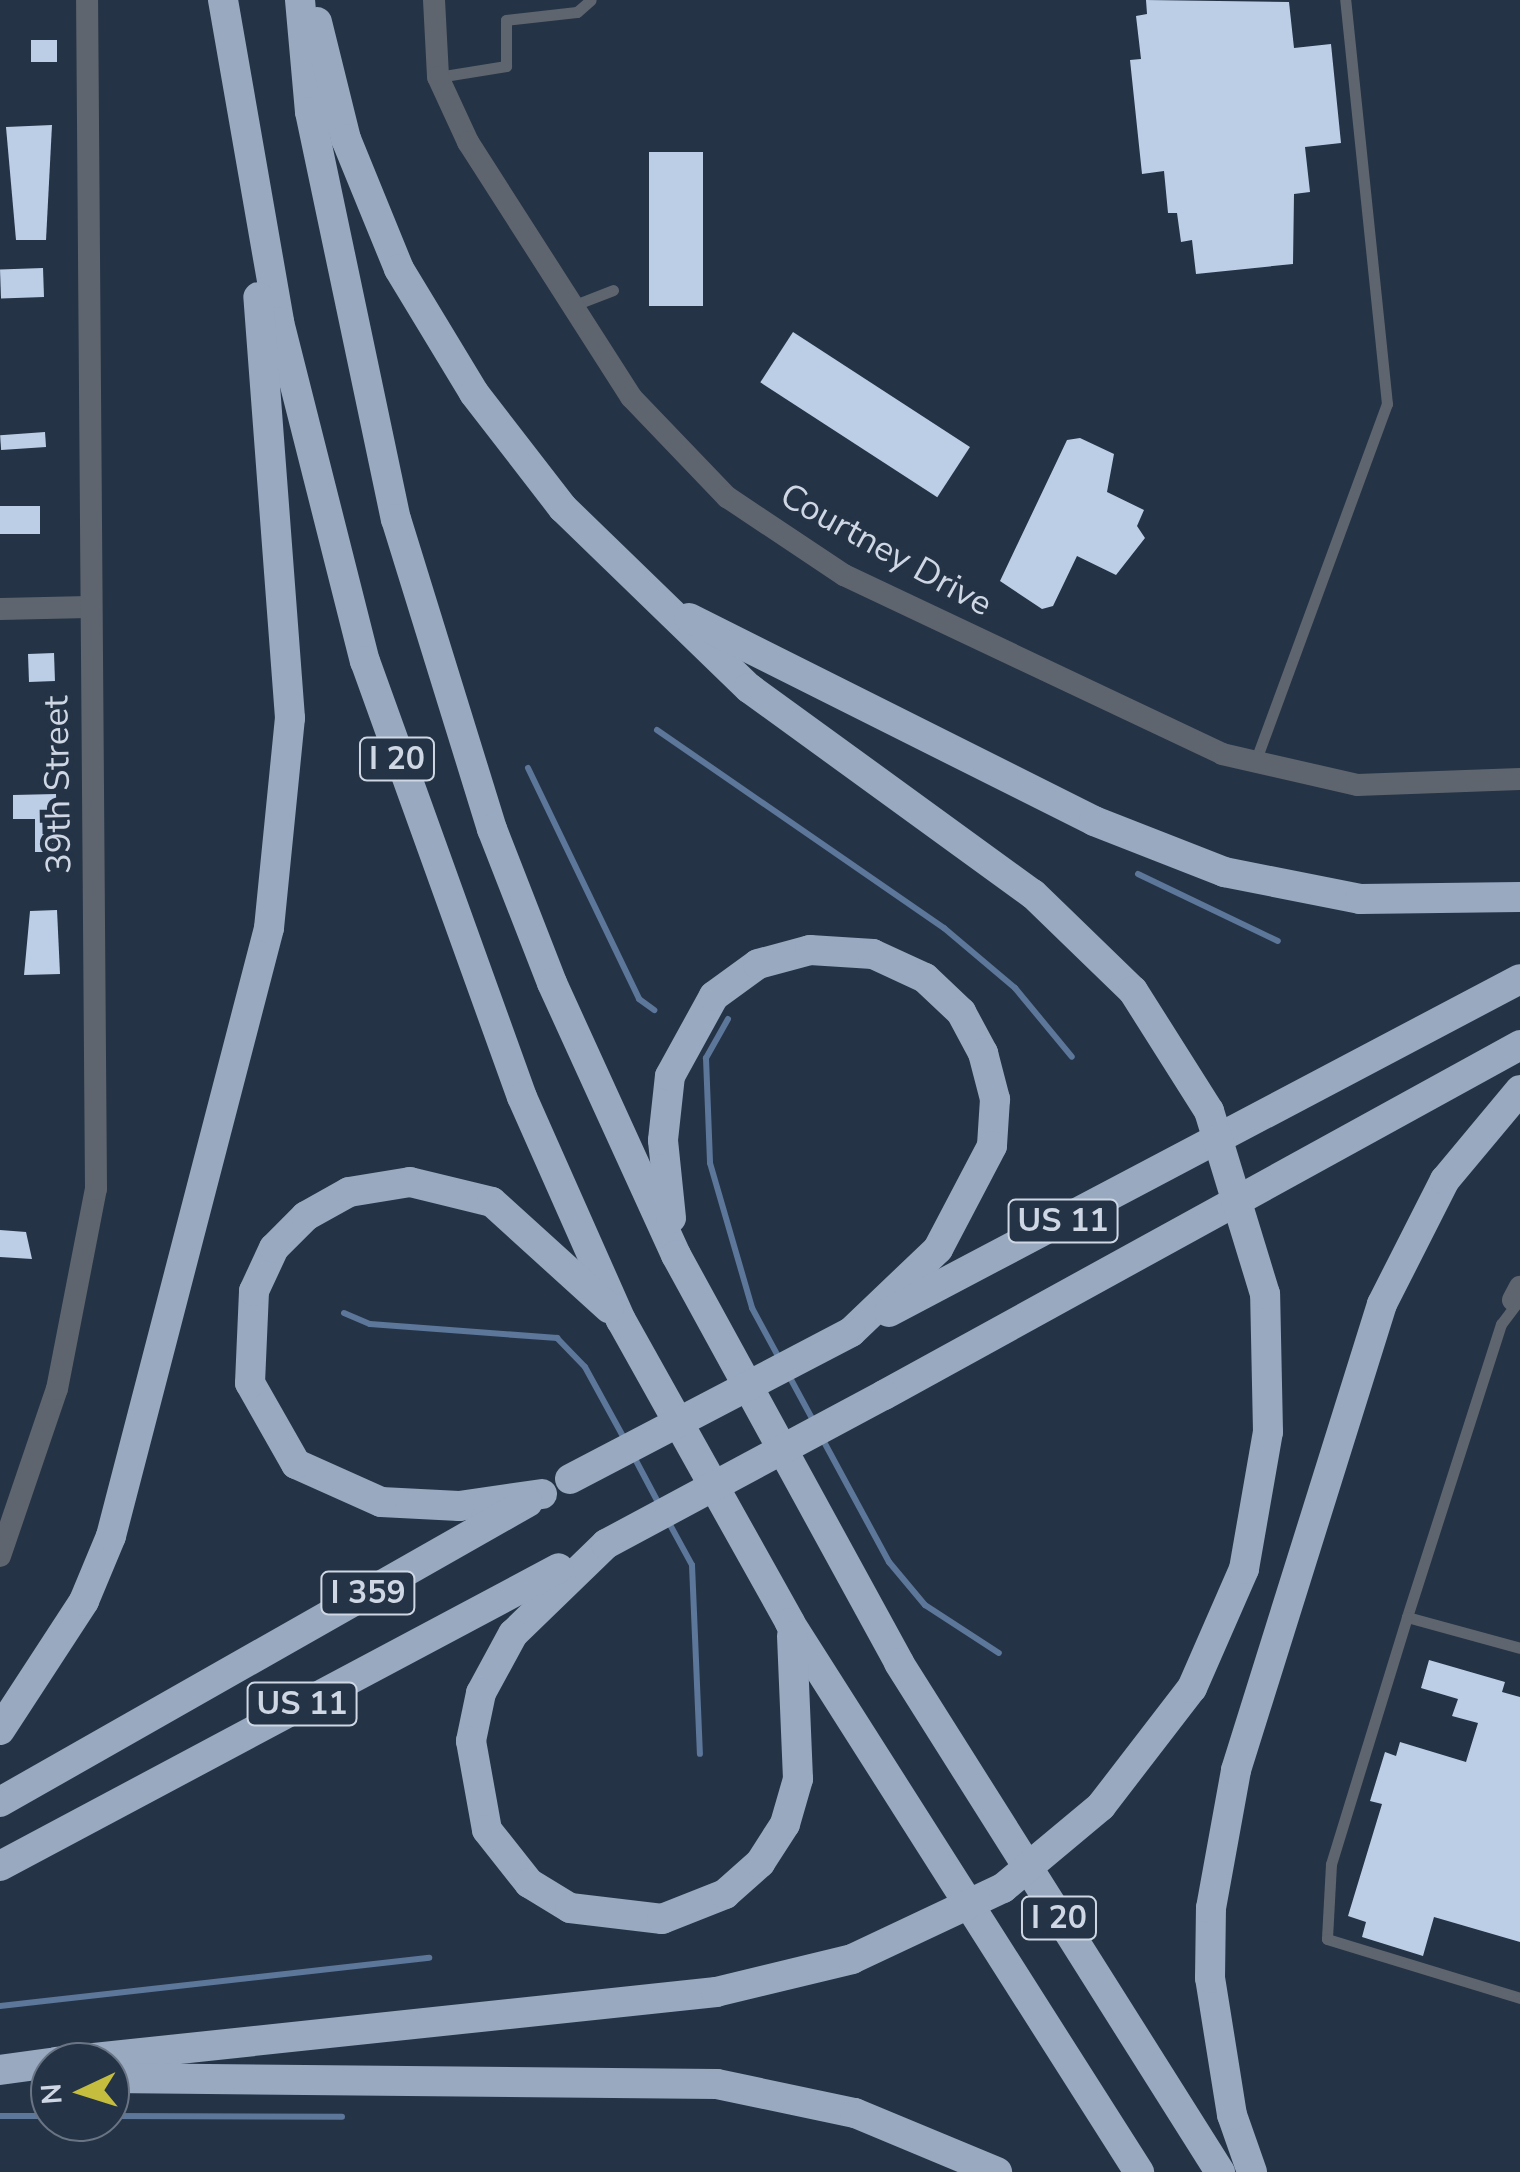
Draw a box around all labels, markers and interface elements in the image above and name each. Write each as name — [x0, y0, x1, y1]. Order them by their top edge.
street label: Courtney Drive — [773, 475, 999, 625]
street label: 39th Street — [35, 695, 81, 875]
road number: I 20 — [357, 732, 437, 786]
road number: US 11 — [1006, 1194, 1120, 1248]
road number: I 359 — [318, 1566, 418, 1620]
road number: US 11 — [244, 1677, 360, 1731]
road number: I 20 — [1019, 1891, 1099, 1945]
north arrow — [30, 2042, 130, 2142]
text: N — [32, 2082, 72, 2106]

